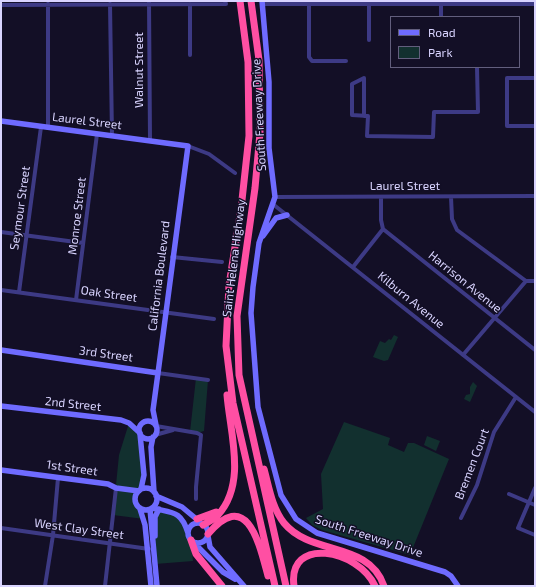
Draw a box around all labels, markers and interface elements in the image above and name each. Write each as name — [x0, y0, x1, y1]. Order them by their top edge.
legend — [390, 16, 520, 68]
text: Road — [428, 25, 456, 39]
street label: Walnut Street — [132, 32, 146, 108]
text: Park — [428, 45, 453, 59]
street label: South Freeway Drive — [249, 59, 269, 171]
street label: Laurel Street — [51, 110, 123, 132]
street label: Seymour Street — [7, 165, 33, 251]
street label: Monroe Street — [65, 176, 89, 256]
street label: Laurel Street — [370, 179, 440, 193]
street label: Saint Helena Highway — [220, 198, 248, 318]
street label: California Boulevard — [145, 220, 173, 332]
street label: Harrison Avenue — [426, 248, 504, 316]
street label: Kilburn Avenue — [375, 269, 447, 331]
street label: Oak Street — [80, 283, 138, 305]
street label: 3rd Street — [78, 343, 134, 365]
street label: 2nd Street — [44, 394, 102, 414]
street label: Bremen Court — [452, 426, 492, 502]
street label: 1st Street — [46, 457, 98, 479]
street label: South Freeway Drive — [313, 512, 425, 560]
street label: West Clay Street — [33, 516, 125, 542]

